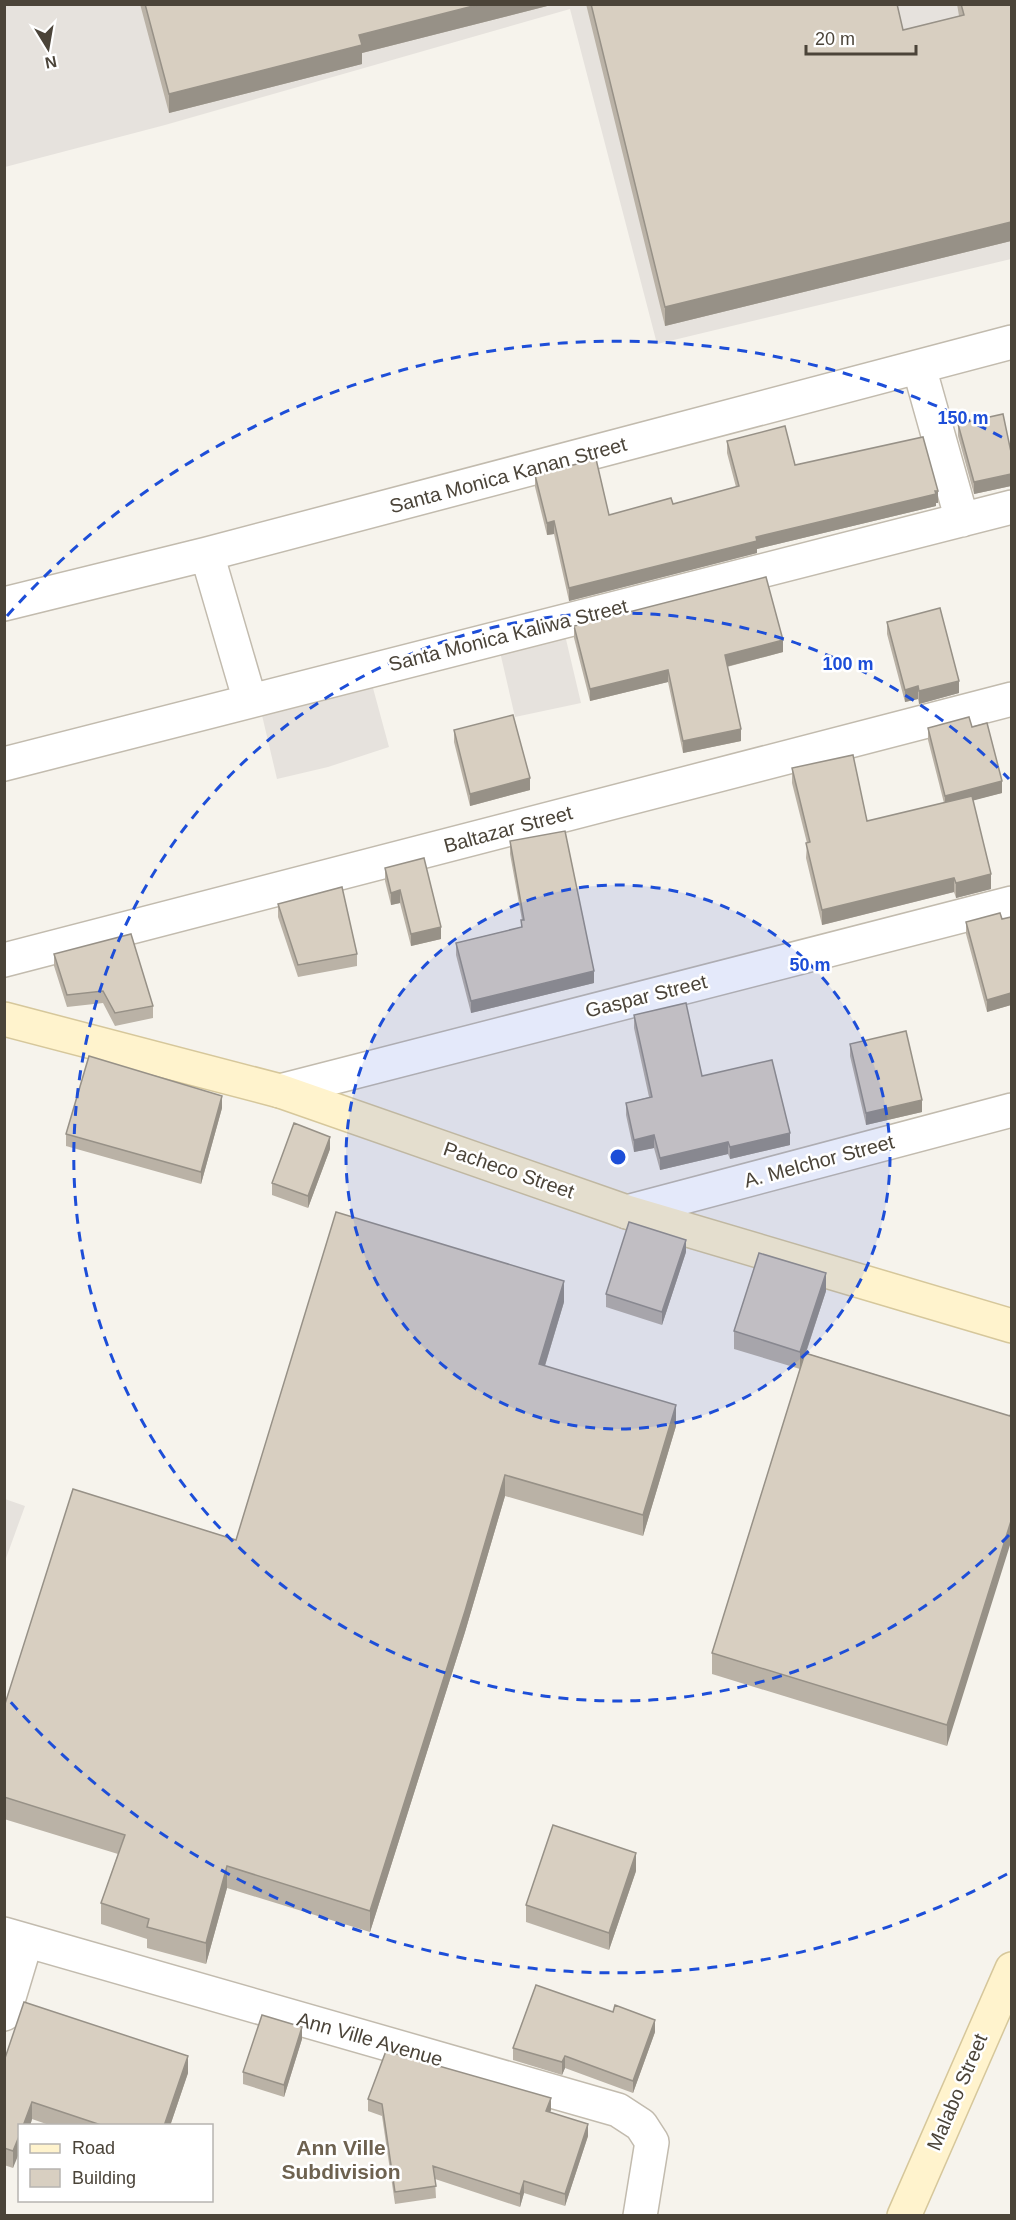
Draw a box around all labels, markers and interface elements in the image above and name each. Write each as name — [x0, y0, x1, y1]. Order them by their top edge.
north arrow — [18, 18, 78, 78]
scale bar — [806, 18, 916, 56]
text: 20 m — [815, 29, 855, 49]
text: N — [43, 53, 58, 72]
text: 150 m — [937, 408, 989, 428]
street label: Santa Monica Kanan Street — [387, 433, 629, 517]
street label: Santa Monica Kaliwa Street — [386, 595, 630, 675]
text: 100 m — [822, 654, 874, 674]
street label: Baltazar Street — [441, 801, 575, 857]
text: 50 m — [789, 955, 831, 975]
street label: Gaspar Street — [583, 970, 709, 1022]
street label: A. Melchor Street — [742, 1130, 897, 1192]
street label: Pacheco Street — [441, 1137, 578, 1203]
centre of rings — [608, 1147, 628, 1167]
street label: Ann Ville Avenue — [295, 2008, 445, 2070]
street label: Malabo Street — [923, 2030, 992, 2154]
legend — [18, 2124, 213, 2202]
district label: Ann Ville Subdivision — [281, 2136, 401, 2183]
text: Road — [72, 2138, 115, 2158]
text: Building — [72, 2168, 136, 2188]

